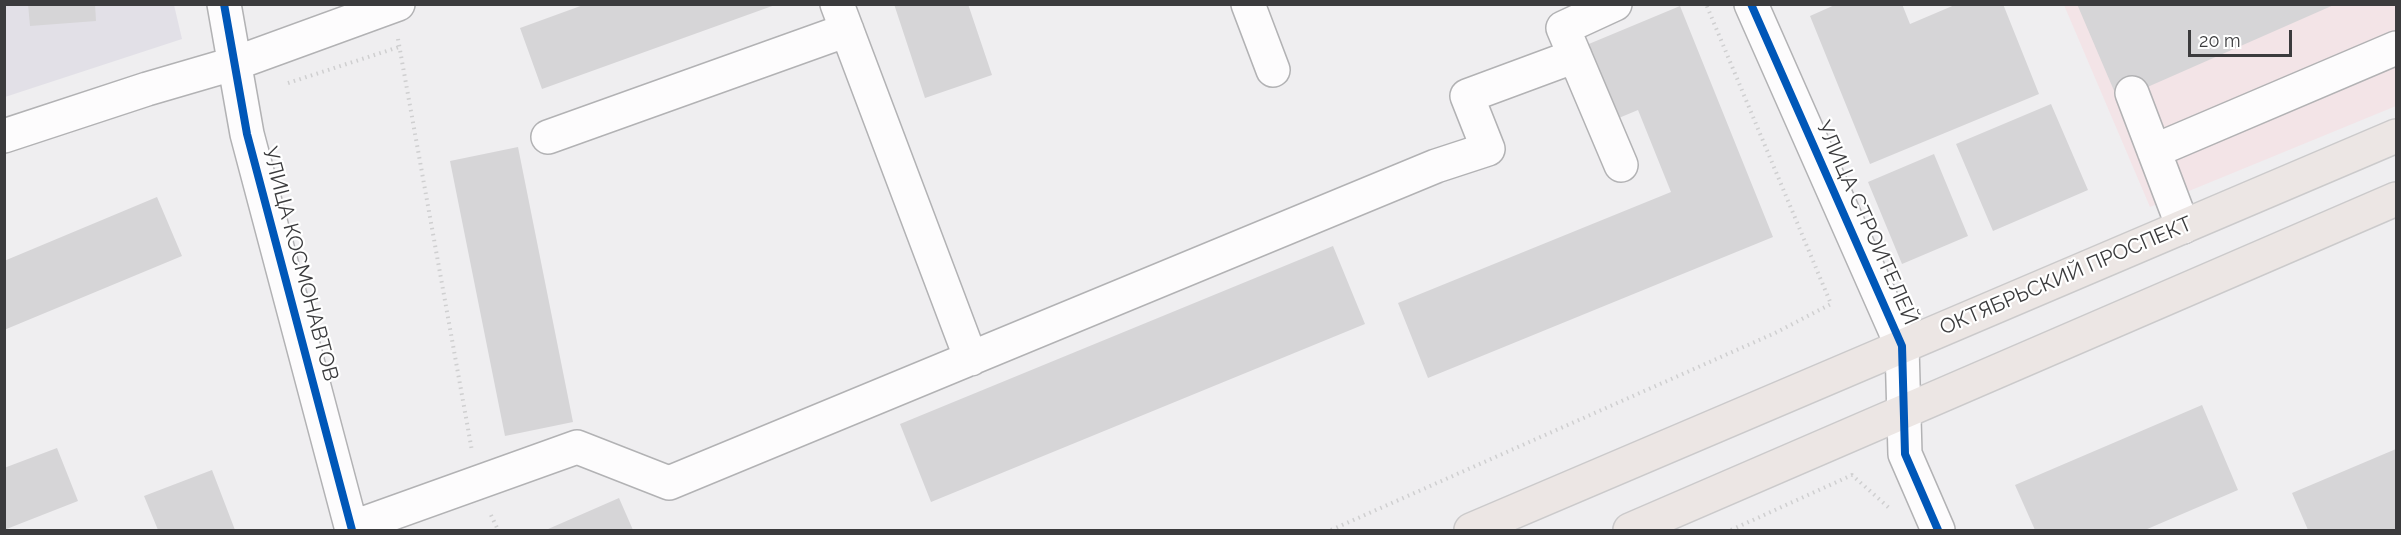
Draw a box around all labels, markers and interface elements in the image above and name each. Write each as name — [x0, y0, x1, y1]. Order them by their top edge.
scale bar — [2191, 18, 2294, 56]
text: 20 m — [2199, 30, 2241, 51]
street label: УЛИЦА СТРОИТЕЛЕЙ — [1811, 117, 1923, 329]
street label: УЛИЦА КОСМОНАВТОВ — [257, 144, 343, 384]
street label: ОКТЯБРЬСКИЙ ПРОСПЕКТ — [1936, 211, 2196, 341]

